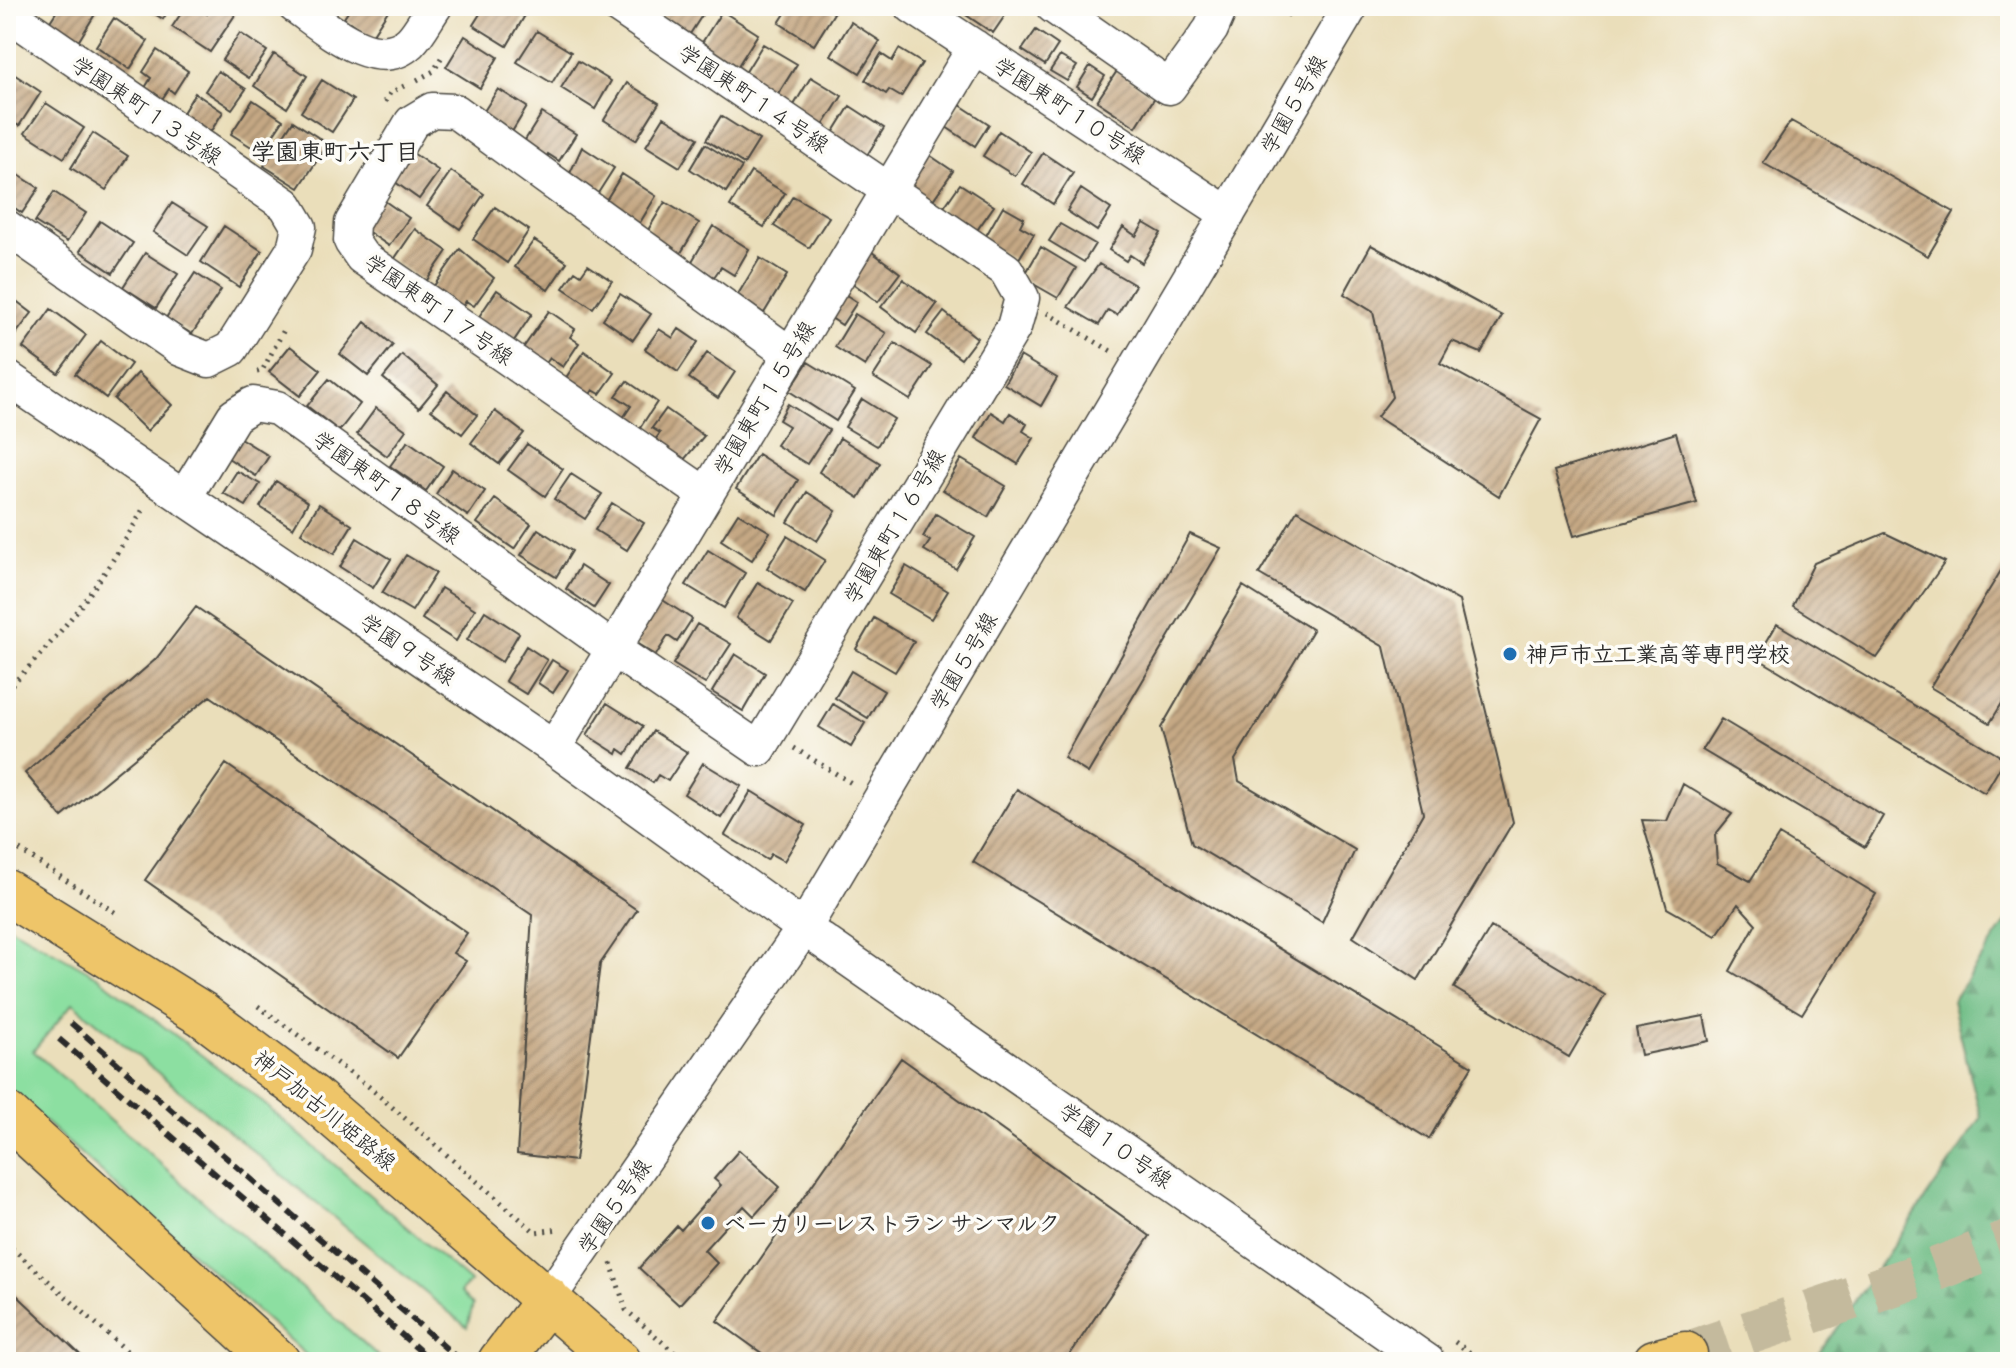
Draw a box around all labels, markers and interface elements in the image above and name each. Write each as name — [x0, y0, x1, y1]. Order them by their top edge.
street label: 学園東町１４号線 — [673, 37, 835, 159]
street label: 学園東町１３号線 — [66, 49, 228, 171]
street label: 学園５号線 — [1253, 49, 1333, 159]
street label: 学園東町１０号線 — [989, 50, 1151, 170]
district label: 学園東町六丁目 — [251, 136, 419, 166]
street label: 学園東町１７号線 — [359, 247, 519, 371]
street label: 学園東町１５号線 — [707, 315, 821, 481]
street label: 学園東町１８号線 — [308, 424, 466, 550]
street label: 学園東町１６号線 — [837, 443, 951, 609]
street label: 学園９号線 — [355, 607, 461, 691]
street label: 学園５号線 — [923, 607, 1003, 715]
place label: 神戸市立工業高等専門学校 — [1526, 640, 1790, 668]
marker: 神戸市立工業高等専門学校 — [1501, 645, 1519, 663]
street label: 神戸加古川姫路線 — [248, 1044, 402, 1176]
street label: 学園１０号線 — [1054, 1096, 1178, 1194]
street label: 学園５号線 — [571, 1153, 657, 1259]
place label: ベーカリーレストラン サンマルク — [724, 1209, 1060, 1237]
marker: ベーカリーレストラン サンマルク — [699, 1214, 717, 1232]

